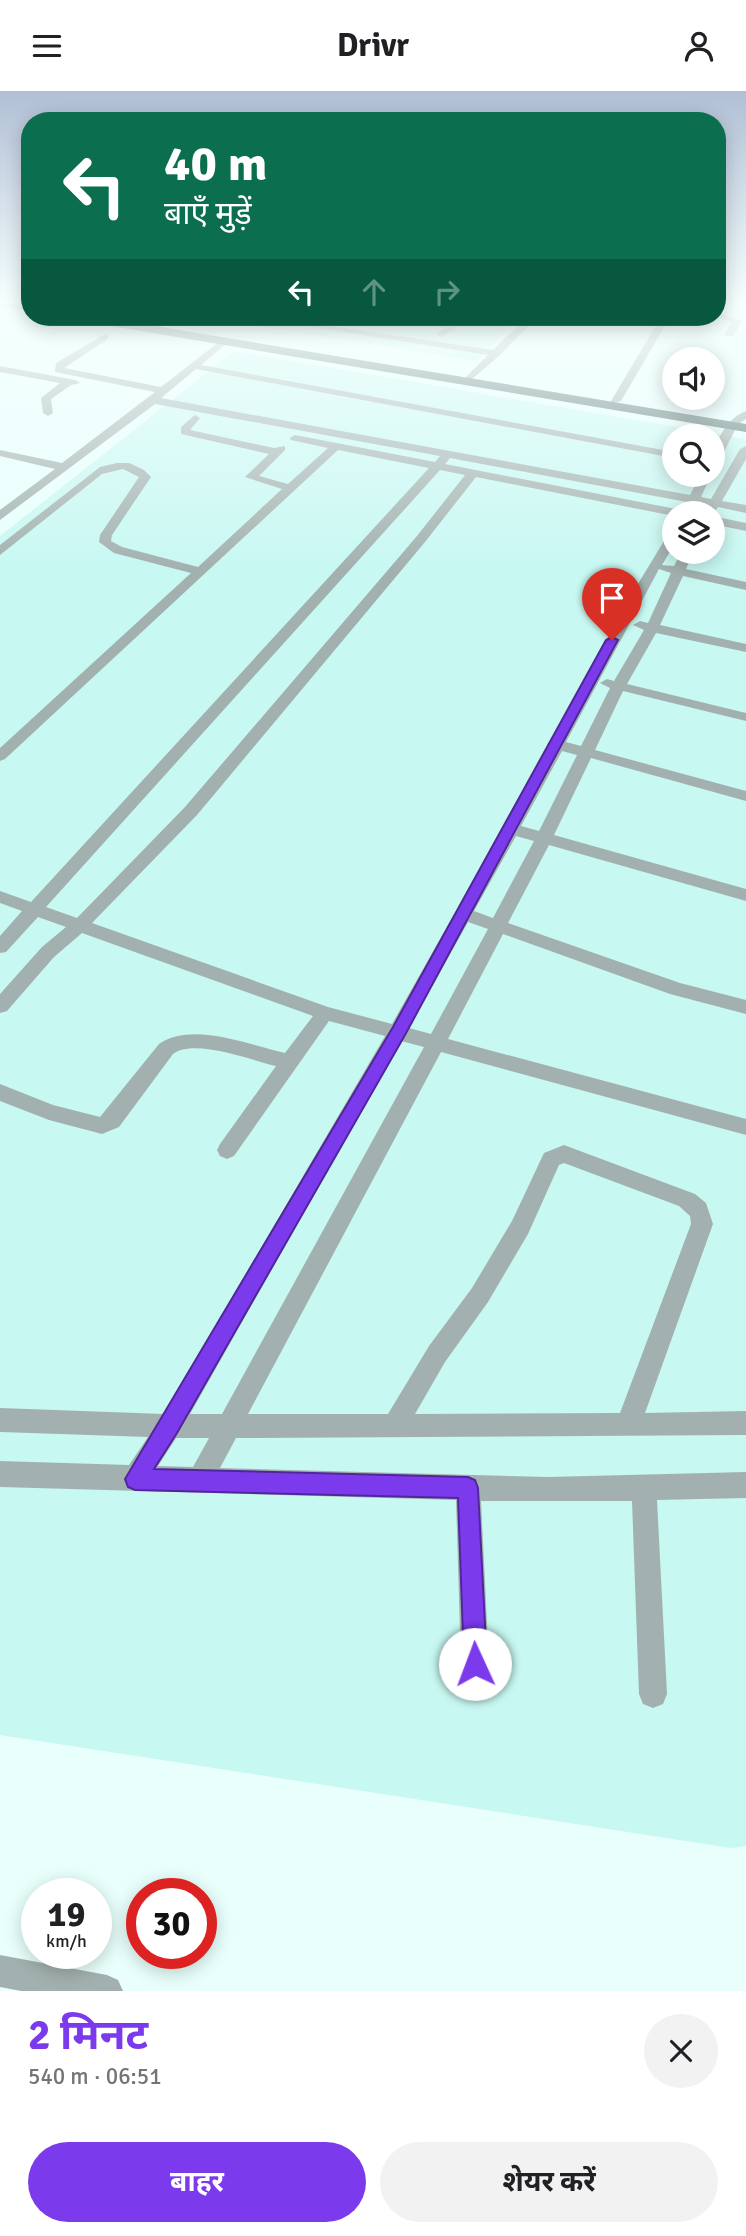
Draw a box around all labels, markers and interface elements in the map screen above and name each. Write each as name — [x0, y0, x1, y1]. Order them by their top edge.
text: Drivr — [337, 26, 409, 65]
icon: menu — [28, 27, 66, 65]
icon: person — [680, 27, 718, 65]
text: 40 m — [164, 134, 267, 194]
icon: left — [49, 140, 140, 231]
text: बाएँ मुड़ें — [164, 194, 252, 233]
icon: left — [282, 273, 320, 311]
icon: ahead — [355, 273, 393, 311]
icon: right — [428, 273, 466, 311]
map controls — [662, 347, 725, 564]
button: sound — [662, 347, 725, 410]
button: search — [662, 424, 725, 487]
button: layers — [662, 501, 725, 564]
pin — [582, 568, 642, 640]
icon: arrive — [593, 579, 631, 617]
position arrow — [438, 1627, 512, 1701]
speed limit sign: 30 — [126, 1878, 217, 1969]
text: 19 — [48, 1893, 85, 1936]
text: km/h — [46, 1930, 87, 1952]
text: 2 मिनट — [28, 2010, 148, 2061]
button: close — [644, 2014, 718, 2088]
text: 540 m · 06:51 — [28, 2062, 162, 2091]
button: बाहर — [28, 2142, 366, 2222]
button: शेयर करें — [380, 2142, 718, 2222]

